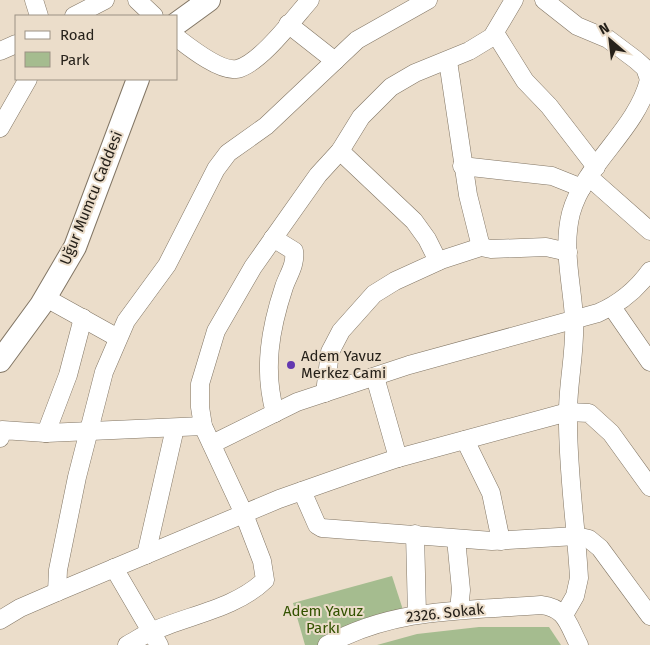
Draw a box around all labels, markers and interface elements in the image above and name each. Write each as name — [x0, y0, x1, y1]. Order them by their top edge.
legend — [15, 15, 178, 80]
north arrow — [585, 15, 635, 65]
text: N — [596, 19, 612, 39]
text: Road — [60, 26, 95, 44]
text: Park — [60, 51, 90, 69]
street label: Uğur Mumcu Caddesi — [56, 128, 126, 268]
place label: Adem Yavuz Merkez Cami — [301, 347, 386, 382]
marker: Adem Yavuz Merkez Cami — [285, 359, 297, 371]
street label: 2326. Sokak — [405, 600, 485, 626]
park label: Adem Yavuz Parkı — [283, 602, 364, 637]

